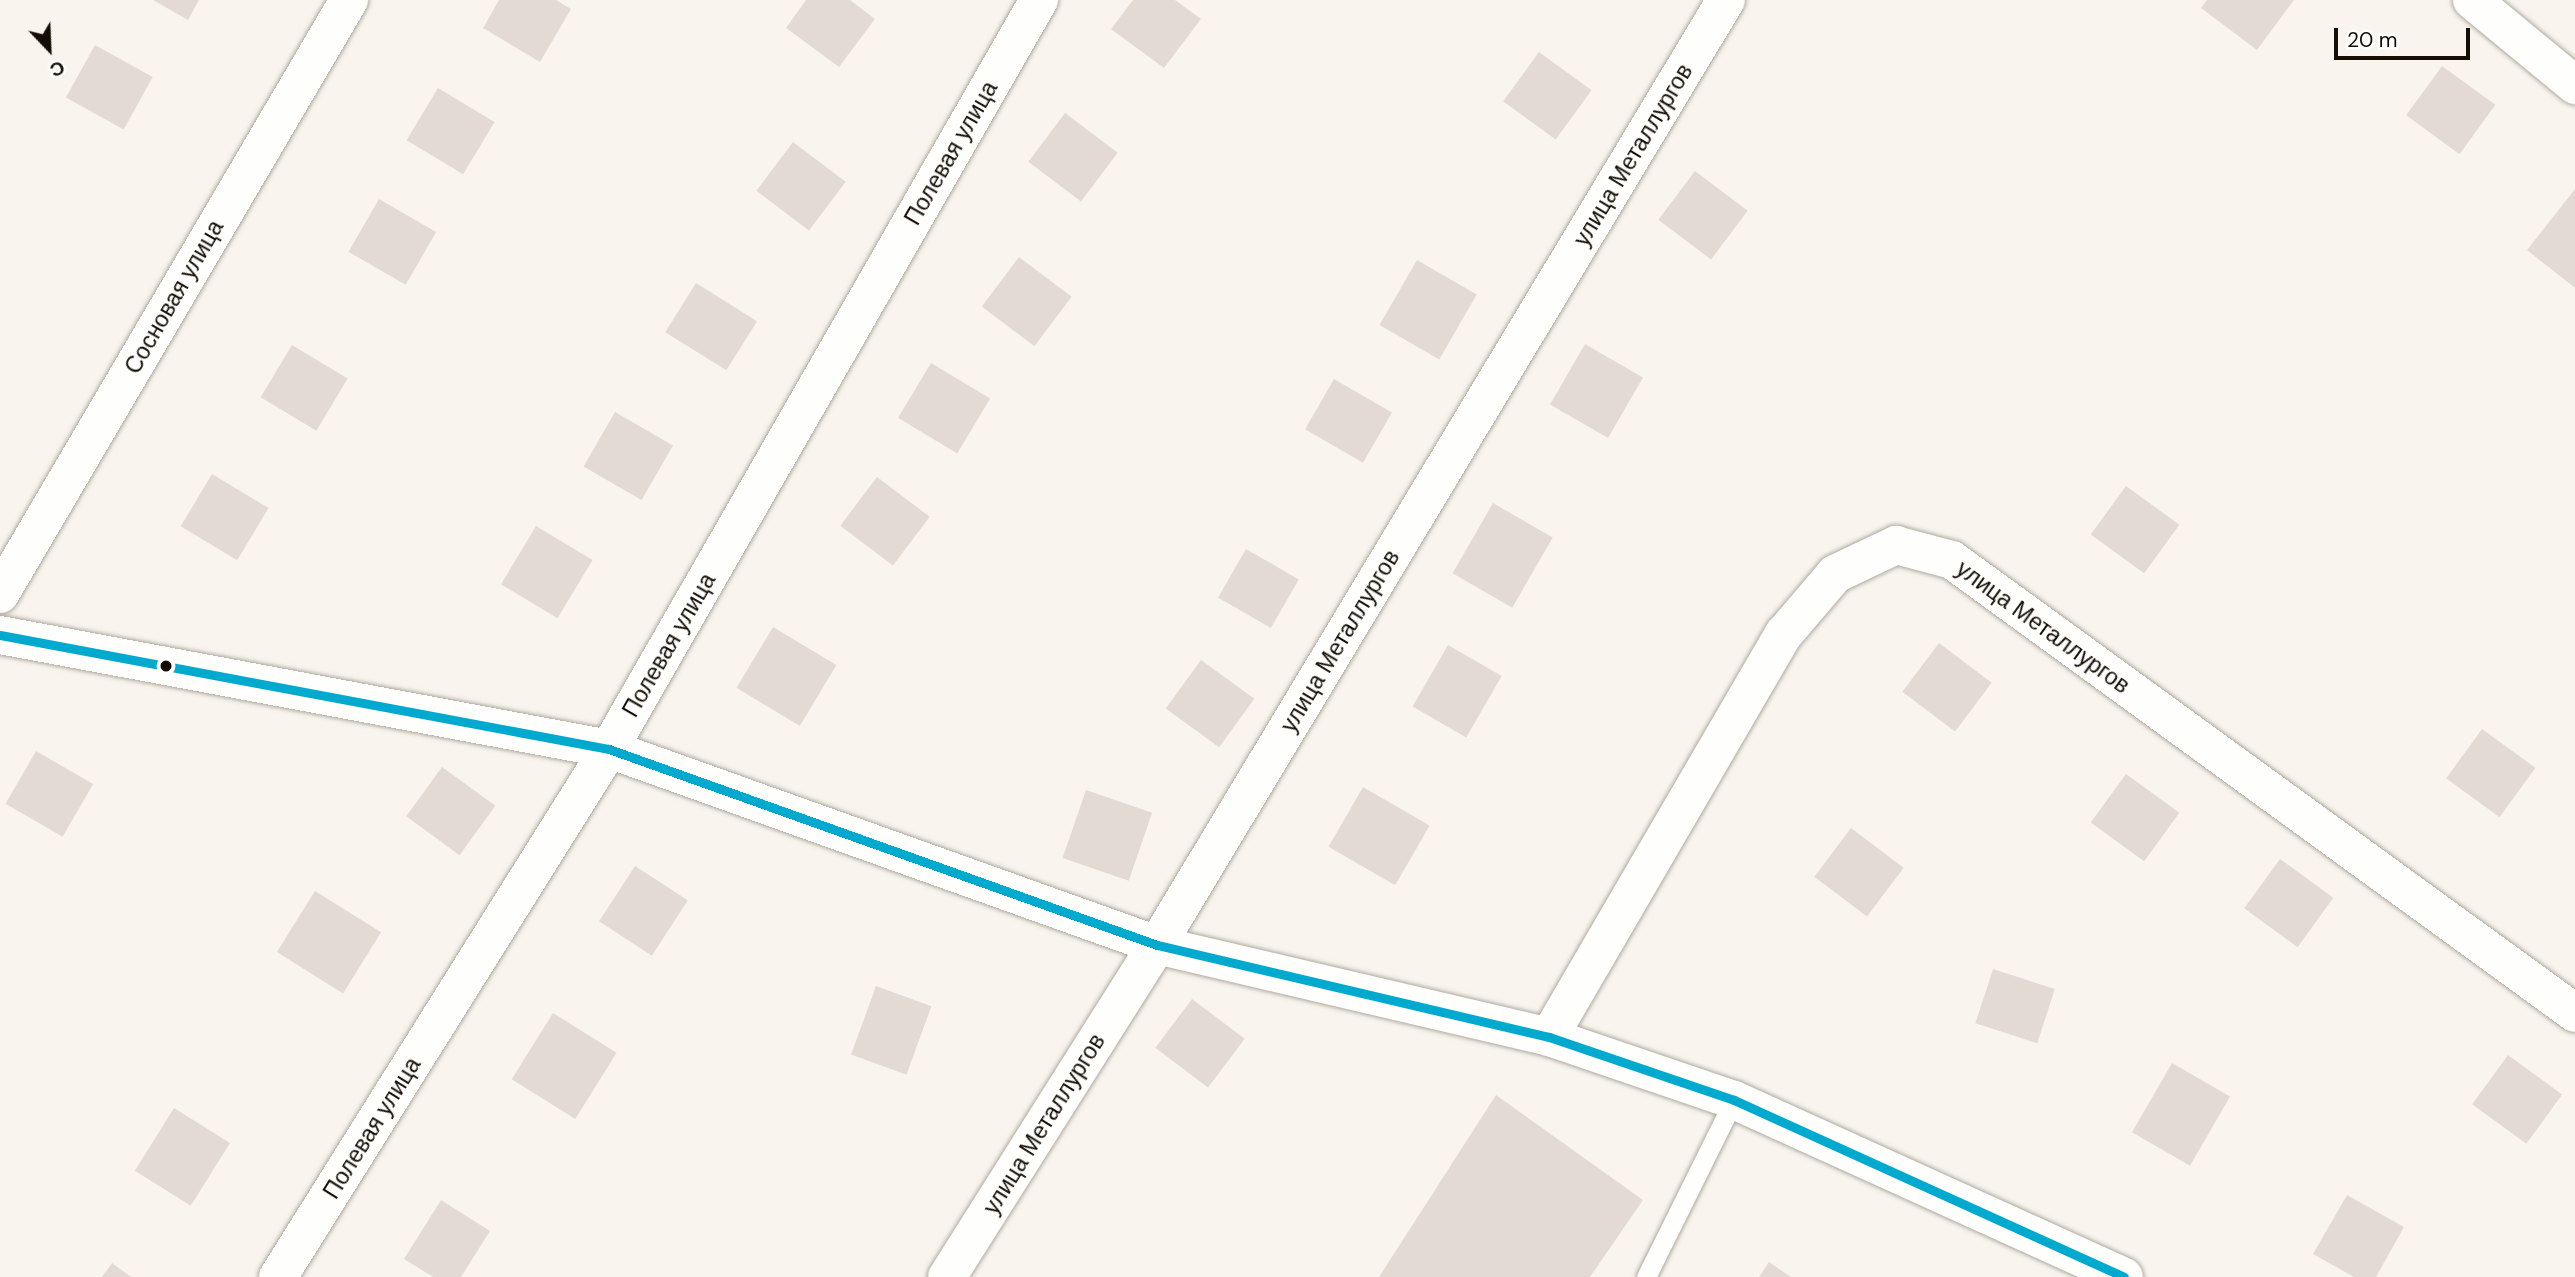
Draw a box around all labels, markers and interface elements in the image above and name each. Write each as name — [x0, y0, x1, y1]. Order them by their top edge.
north arrow — [14, 14, 84, 84]
scale bar — [2337, 14, 2474, 58]
text: 20 m — [2347, 26, 2398, 54]
text: С — [46, 55, 69, 83]
street label: улица Металлургов — [1568, 59, 1698, 251]
street label: Полевая улица — [899, 76, 1003, 230]
street label: Сосновая улица — [119, 215, 229, 379]
street label: улица Металлургов — [1275, 545, 1405, 737]
street label: улица Металлургов — [1951, 555, 2135, 699]
street label: Полевая улица — [617, 568, 721, 722]
unlabelled marker — [159, 659, 173, 673]
street label: улица Металлургов — [977, 1029, 1111, 1219]
street label: Полевая улица — [317, 1052, 427, 1204]

